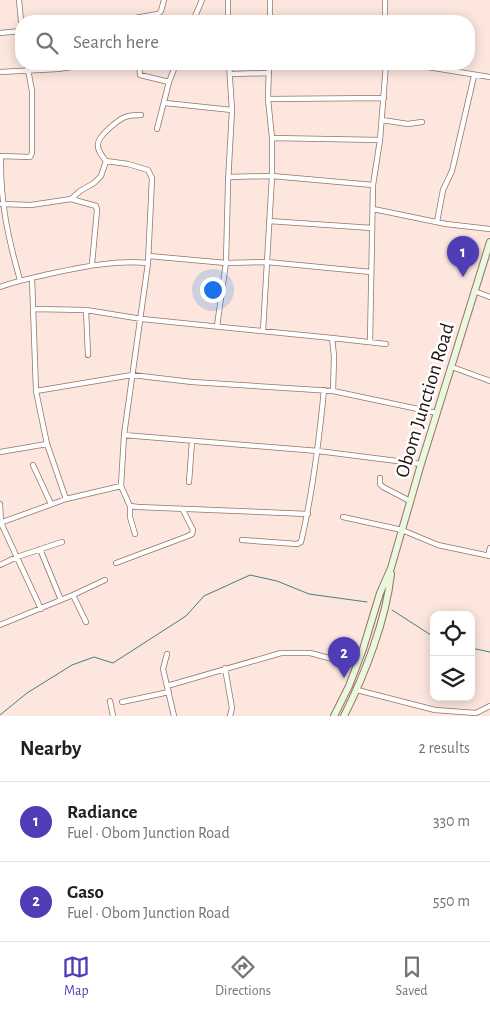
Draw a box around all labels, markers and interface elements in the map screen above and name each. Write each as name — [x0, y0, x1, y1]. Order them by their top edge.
search box — [15, 15, 475, 70]
icon: search — [33, 29, 61, 57]
text: Search here — [73, 33, 159, 52]
pin: 1 — [447, 236, 479, 277]
your location — [200, 277, 226, 303]
street label: Obom Junction Road — [392, 321, 458, 480]
map controls — [430, 611, 475, 701]
button: locate — [430, 611, 475, 656]
pin: 2 — [328, 637, 360, 678]
button: layers — [430, 656, 475, 701]
text: Nearby — [20, 738, 81, 759]
text: 2 results — [418, 740, 470, 756]
text: Radiance — [67, 803, 137, 822]
text: 1 — [33, 813, 39, 829]
text: 330 m — [433, 813, 470, 829]
text: Fuel · Obom Junction Road — [67, 825, 230, 841]
text: Gaso — [67, 883, 104, 902]
text: 2 — [32, 893, 40, 909]
text: 550 m — [433, 893, 470, 909]
text: Fuel · Obom Junction Road — [67, 905, 230, 921]
tab: Map — [62, 953, 90, 1000]
tab: Directions — [215, 953, 271, 1000]
tab: Saved — [396, 953, 428, 1000]

